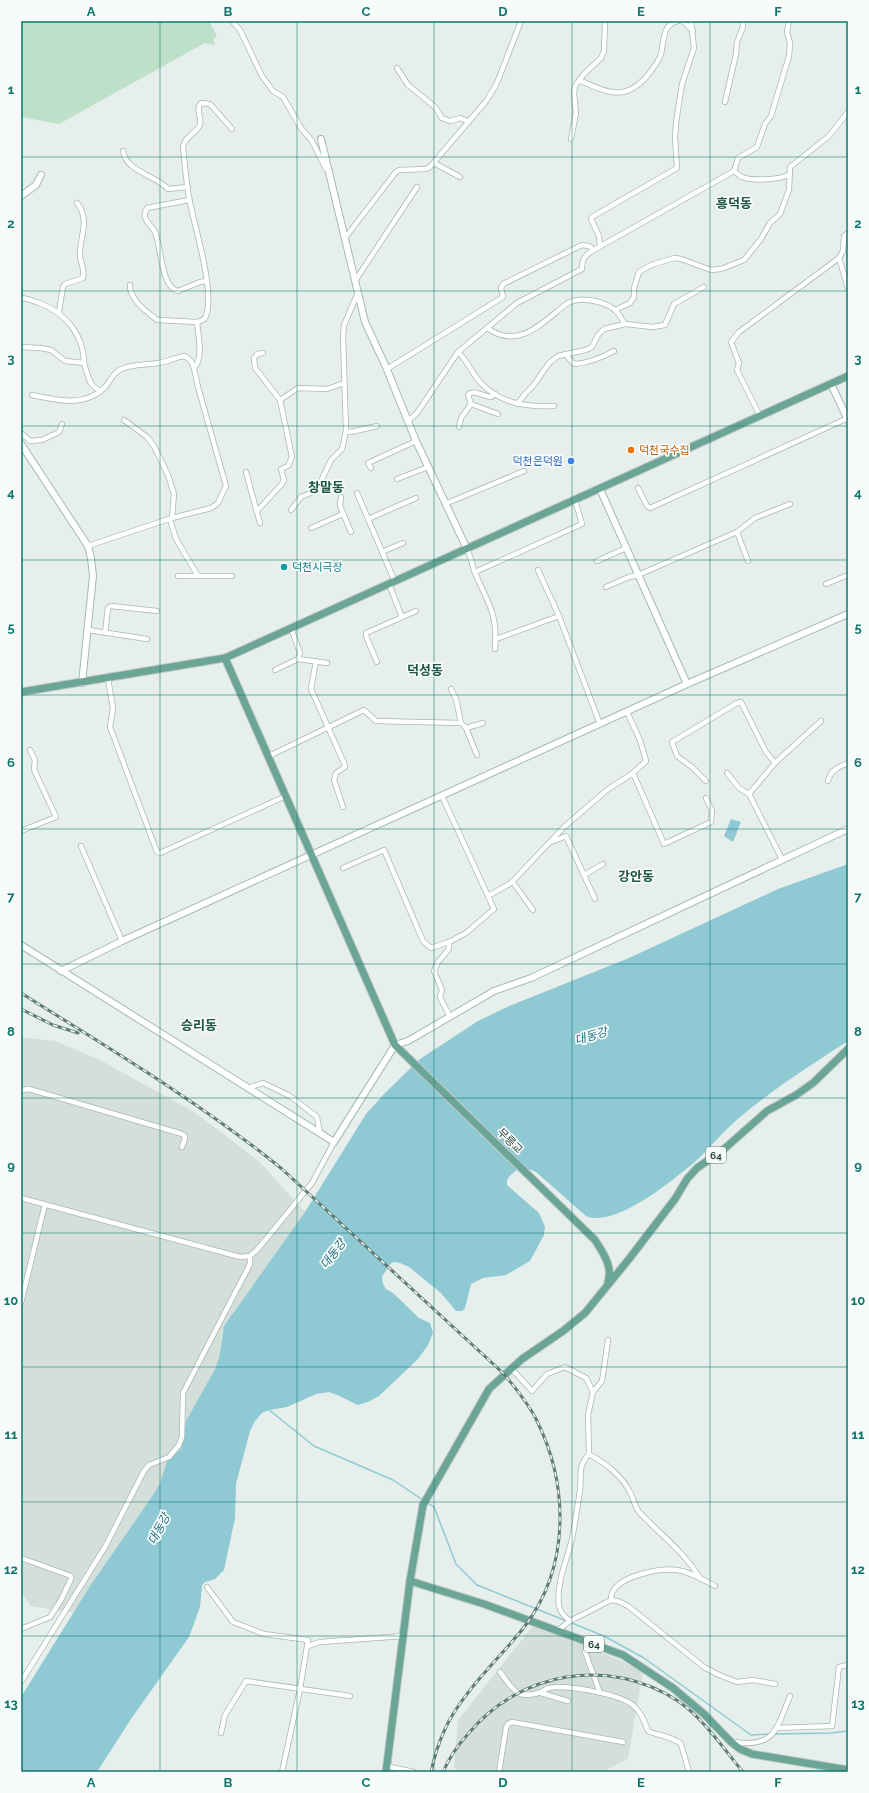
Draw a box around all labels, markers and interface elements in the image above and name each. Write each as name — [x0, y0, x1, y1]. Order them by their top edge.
text: A — [87, 4, 96, 19]
text: B — [224, 4, 233, 19]
text: C — [362, 4, 371, 19]
text: D — [498, 4, 508, 19]
text: E — [637, 4, 645, 19]
text: F — [774, 4, 782, 19]
text: 1 — [8, 82, 15, 97]
text: 1 — [855, 82, 862, 97]
district label: 흥덕동 — [716, 196, 752, 211]
text: 2 — [7, 216, 15, 231]
text: 2 — [854, 216, 862, 231]
text: 3 — [7, 351, 15, 366]
text: 3 — [854, 351, 862, 366]
place label: 덕천국수집 — [639, 444, 690, 457]
marker: 덕천국수집 — [626, 445, 636, 455]
place label: 덕천은덕원 — [512, 455, 563, 468]
marker: 덕천은덕원 — [566, 456, 576, 466]
district label: 창말동 — [308, 480, 344, 495]
text: 4 — [7, 485, 15, 500]
text: 4 — [854, 485, 862, 500]
place label: 덕천시극장 — [292, 561, 343, 574]
marker: 덕천시극장 — [279, 562, 289, 572]
text: 5 — [7, 620, 15, 635]
text: 5 — [854, 620, 862, 635]
district label: 덕성동 — [407, 663, 443, 678]
text: 6 — [7, 755, 15, 770]
text: 6 — [854, 755, 862, 770]
district label: 강안동 — [618, 869, 654, 884]
text: 7 — [7, 889, 15, 904]
text: 7 — [854, 889, 862, 904]
district label: 승리동 — [181, 1018, 217, 1033]
text: 8 — [7, 1024, 15, 1039]
water label: 대동강 — [573, 1024, 611, 1048]
text: 8 — [854, 1024, 862, 1039]
street label: 무릉교 — [495, 1126, 525, 1156]
road number: 64 — [706, 1147, 726, 1163]
text: 9 — [7, 1158, 15, 1173]
text: 9 — [854, 1158, 862, 1173]
water label: 대동강 — [317, 1235, 350, 1271]
text: 10 — [4, 1293, 18, 1308]
text: 10 — [851, 1293, 865, 1308]
text: 11 — [5, 1427, 18, 1442]
text: 11 — [852, 1427, 865, 1442]
water label: 대동강 — [145, 1509, 174, 1547]
text: 12 — [4, 1562, 18, 1577]
text: 12 — [851, 1562, 865, 1577]
road number: 64 — [584, 1636, 604, 1652]
text: 13 — [4, 1696, 18, 1711]
text: 13 — [851, 1696, 865, 1711]
text: A — [87, 1775, 96, 1790]
text: B — [224, 1775, 233, 1790]
text: C — [362, 1775, 371, 1790]
text: D — [498, 1775, 508, 1790]
text: E — [637, 1775, 645, 1790]
text: F — [774, 1775, 782, 1790]

